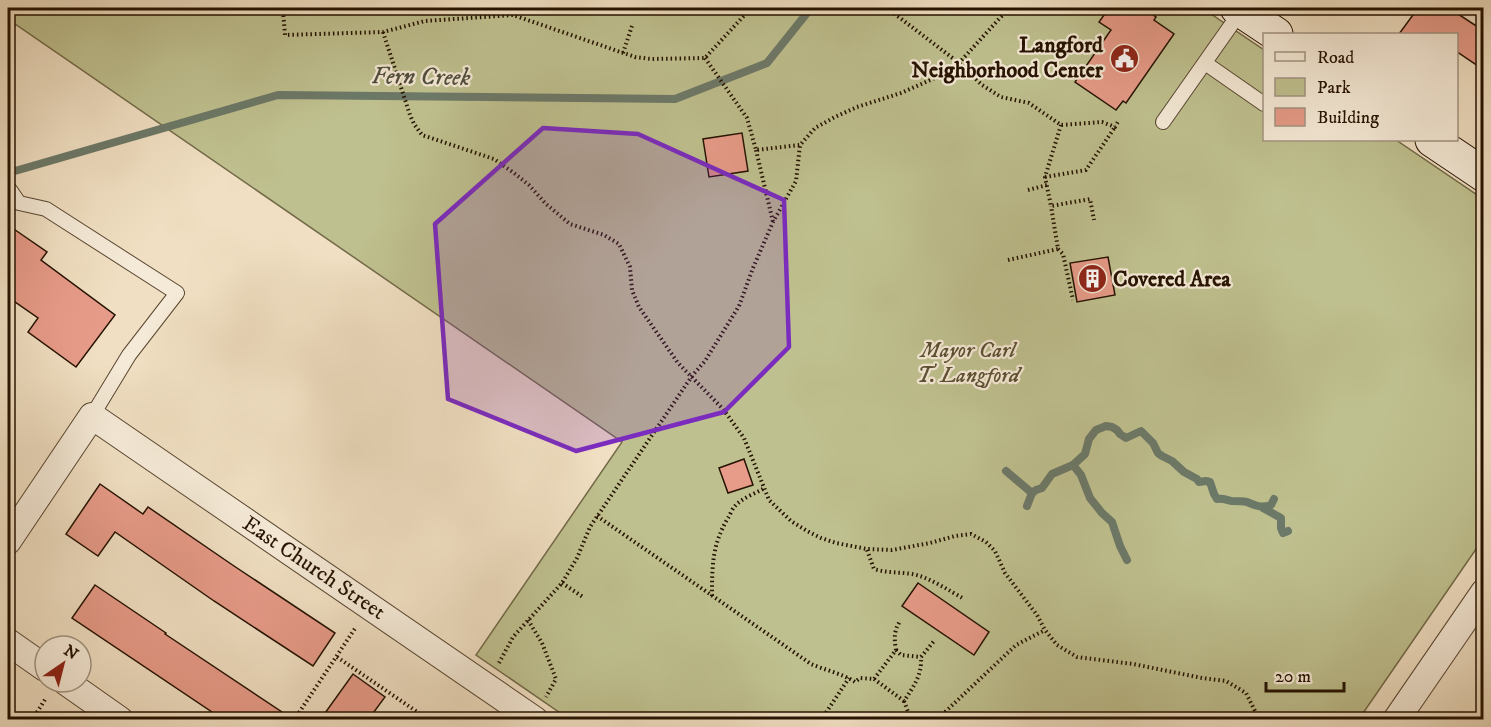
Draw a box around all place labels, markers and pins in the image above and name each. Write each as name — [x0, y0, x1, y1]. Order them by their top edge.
place label: Langford Neighborhood Center — [911, 32, 1104, 84]
public building icon: Langford Neighborhood Center — [1108, 42, 1140, 74]
building icon: Covered Area — [1076, 263, 1108, 295]
place label: Covered Area — [1113, 266, 1231, 293]

